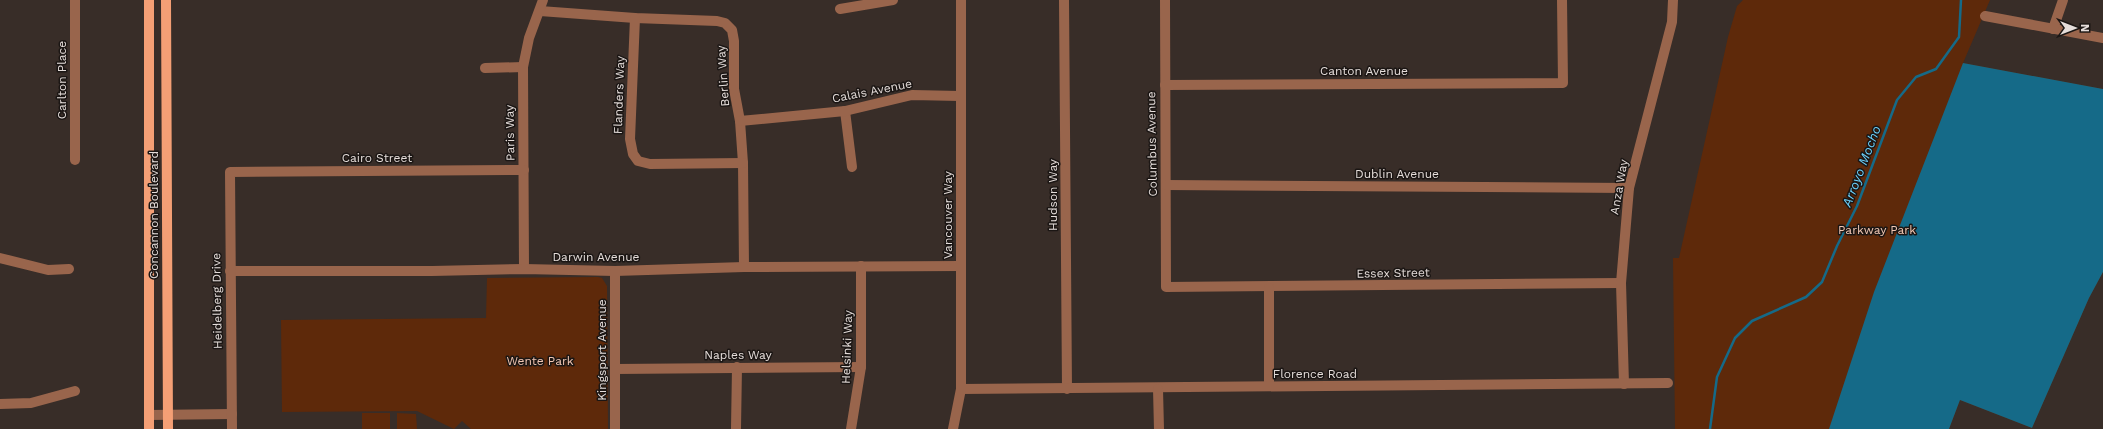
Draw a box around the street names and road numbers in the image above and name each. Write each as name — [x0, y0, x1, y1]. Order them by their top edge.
street label: Carlton Place — [55, 41, 69, 119]
street label: Berlin Way — [714, 44, 732, 107]
street label: Flanders Way — [611, 55, 627, 134]
street label: Canton Avenue — [1320, 64, 1408, 78]
street label: Calais Avenue — [831, 76, 913, 106]
street label: Columbus Avenue — [1144, 91, 1160, 197]
street label: Paris Way — [502, 104, 517, 161]
street label: Concannon Boulevard — [147, 151, 161, 279]
street label: Cairo Street — [342, 151, 412, 165]
street label: Hudson Way — [1046, 158, 1060, 231]
street label: Anza Way — [1607, 158, 1631, 216]
street label: Dublin Avenue — [1355, 167, 1439, 181]
street label: Vancouver Way — [941, 170, 955, 259]
street label: Darwin Avenue — [552, 250, 640, 264]
street label: Heidelberg Drive — [209, 253, 225, 349]
street label: Essex Street — [1356, 265, 1430, 281]
street label: Kingsport Avenue — [595, 299, 609, 401]
street label: Helsinki Way — [839, 309, 855, 384]
street label: Naples Way — [704, 348, 773, 362]
street label: Florence Road — [1273, 367, 1357, 381]

